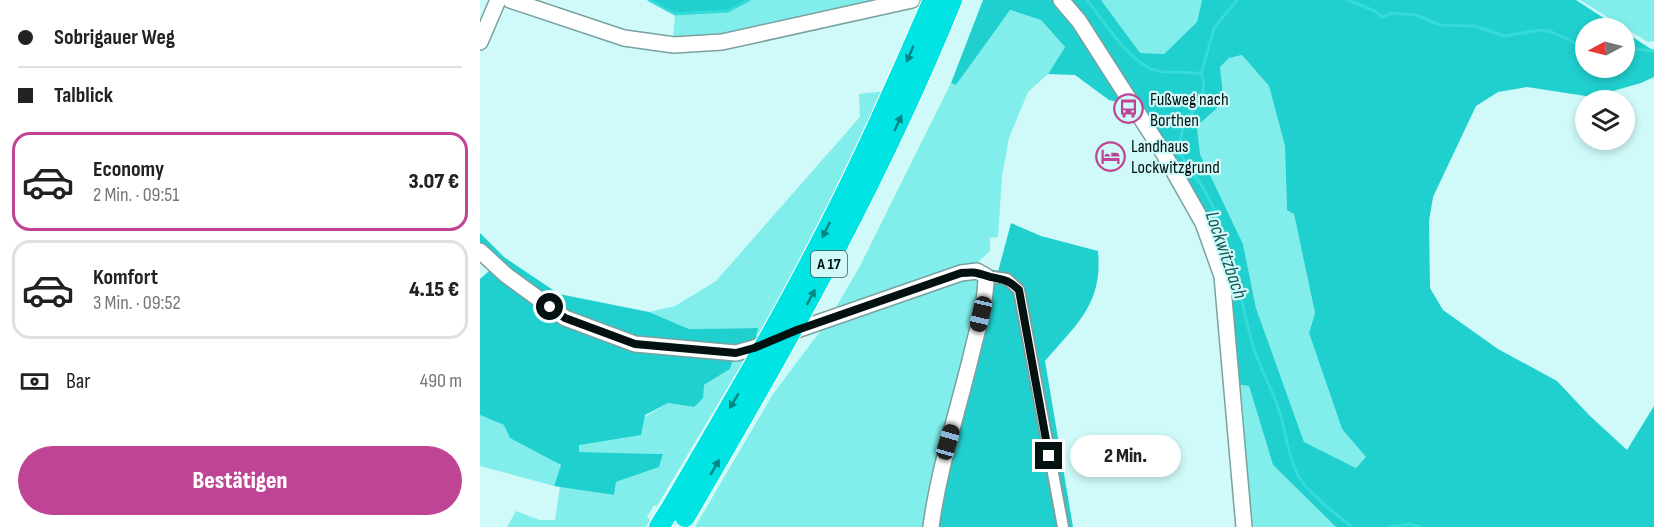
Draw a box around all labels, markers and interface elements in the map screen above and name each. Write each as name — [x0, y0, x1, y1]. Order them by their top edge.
north arrow — [1575, 18, 1635, 78]
map controls — [1575, 18, 1635, 150]
text: Sobrigauer Weg — [54, 24, 175, 51]
one-way arrow — [905, 45, 915, 63]
text: Talblick — [54, 82, 113, 109]
place label: Fußweg nach Borthen — [1150, 89, 1229, 131]
button: layers — [1575, 90, 1635, 150]
bus stop icon: Fußweg nach Borthen — [1113, 93, 1145, 125]
one-way arrow — [893, 113, 903, 131]
place label: Landhaus Lockwitzgrund — [1131, 136, 1220, 178]
hotel icon: Landhaus Lockwitzgrund — [1094, 140, 1126, 172]
icon: car — [21, 155, 75, 209]
text: Economy — [93, 156, 164, 183]
text: 3.07 € — [408, 168, 459, 195]
text: 2 Min. · 09:51 — [93, 183, 179, 207]
water label: Lockwitzbach — [1200, 208, 1252, 302]
one-way arrow — [822, 221, 831, 238]
road number: A 17 — [811, 251, 847, 277]
icon: car — [21, 263, 75, 317]
text: Komfort — [93, 264, 158, 291]
text: 4.15 € — [409, 276, 459, 303]
one-way arrow — [806, 289, 816, 306]
text: 3 Min. · 09:52 — [93, 291, 181, 315]
route start — [536, 293, 563, 320]
car — [968, 294, 994, 334]
icon: cash — [18, 365, 51, 398]
text: Bar — [66, 368, 91, 395]
text: 490 m — [420, 369, 462, 393]
one-way arrow — [728, 393, 739, 409]
car — [934, 422, 962, 462]
callout: 2 Min. — [1070, 435, 1181, 477]
route end — [1035, 442, 1062, 469]
text: 2 Min. — [1104, 444, 1147, 468]
button: Bestätigen — [18, 446, 462, 515]
one-way arrow — [709, 459, 720, 475]

